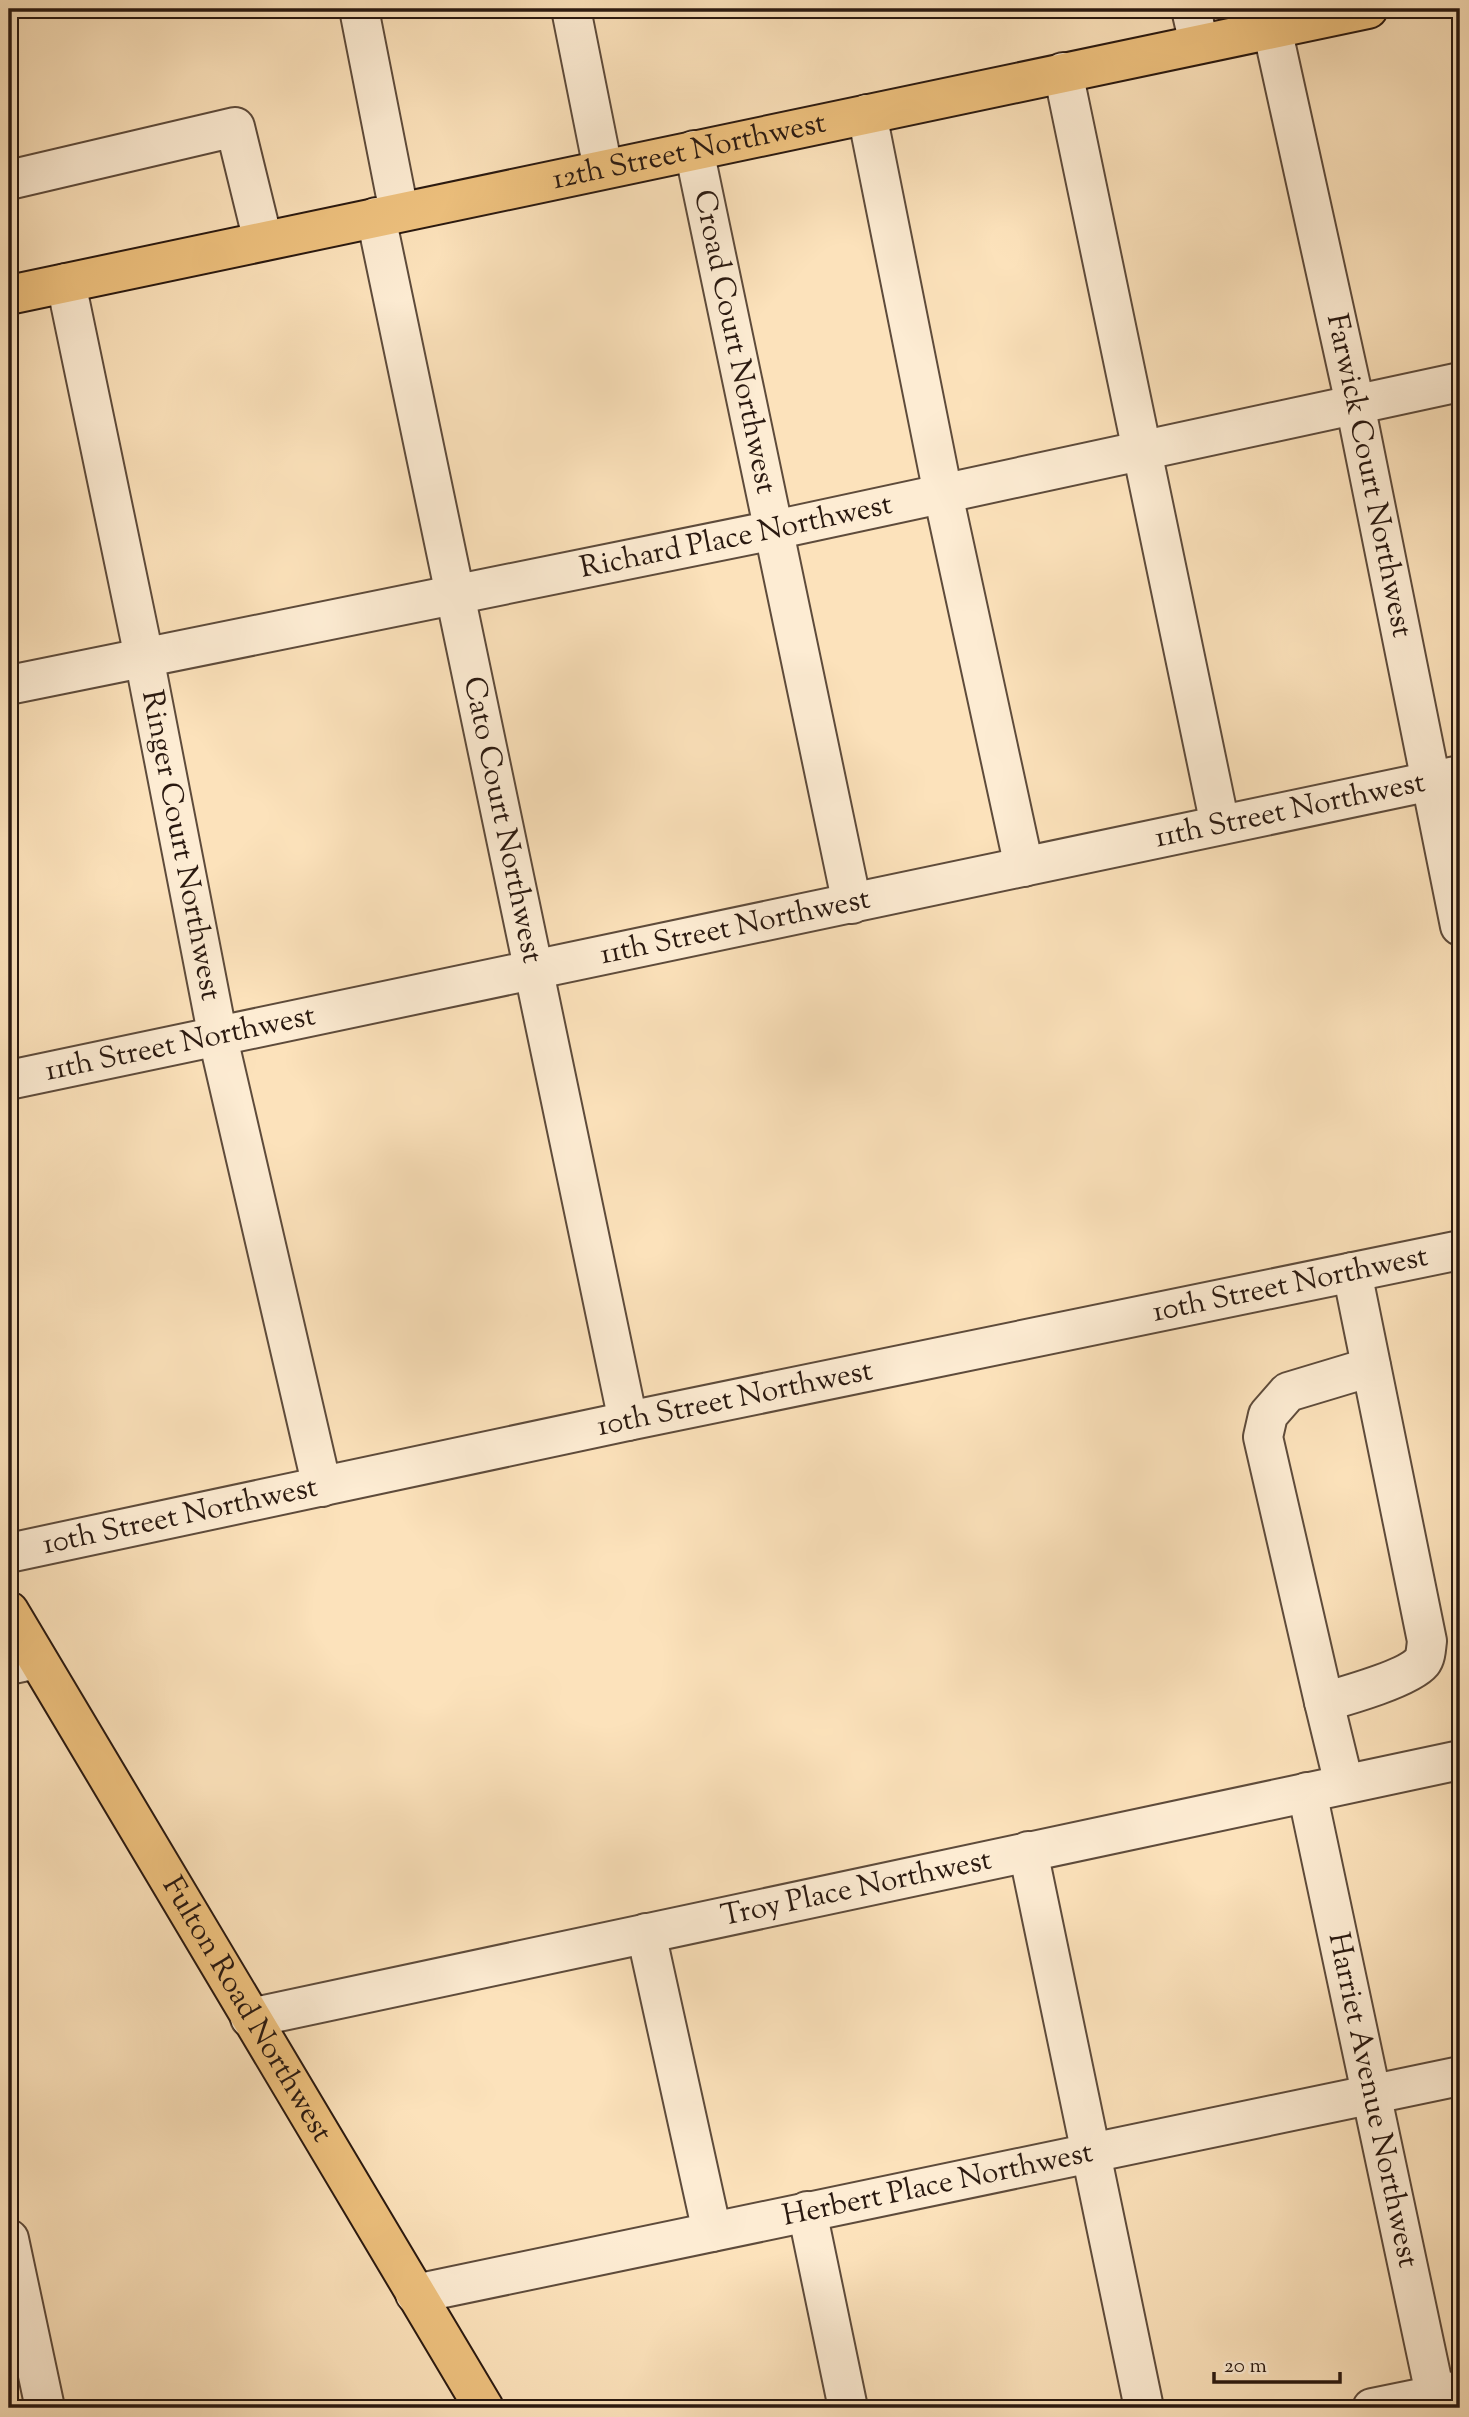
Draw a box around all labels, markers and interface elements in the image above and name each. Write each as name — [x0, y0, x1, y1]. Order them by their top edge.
street label: 12th Street Northwest — [548, 102, 830, 202]
street label: Croad Court Northwest — [681, 186, 787, 498]
street label: Farwick Court Northwest — [1314, 310, 1423, 641]
street label: Richard Place Northwest — [576, 484, 896, 590]
street label: Cato Court Northwest — [451, 673, 553, 967]
street label: Ringer Court Northwest — [129, 687, 232, 1004]
street label: 11th Street Northwest — [1151, 761, 1429, 860]
street label: 11th Street Northwest — [596, 878, 874, 977]
street label: 11th Street Northwest — [41, 995, 319, 1093]
street label: 10th Street Northwest — [1149, 1236, 1432, 1334]
street label: 10th Street Northwest — [593, 1350, 876, 1448]
street label: 10th Street Northwest — [39, 1466, 322, 1567]
street label: Troy Place Northwest — [717, 1839, 996, 1938]
street label: Fulton Road Northwest — [151, 1869, 342, 2151]
street label: Harriet Avenue Northwest — [1316, 1929, 1429, 2272]
street label: Herbert Place Northwest — [779, 2132, 1097, 2238]
scale bar — [1214, 2340, 1340, 2384]
text: 20 m — [1224, 2352, 1267, 2382]

